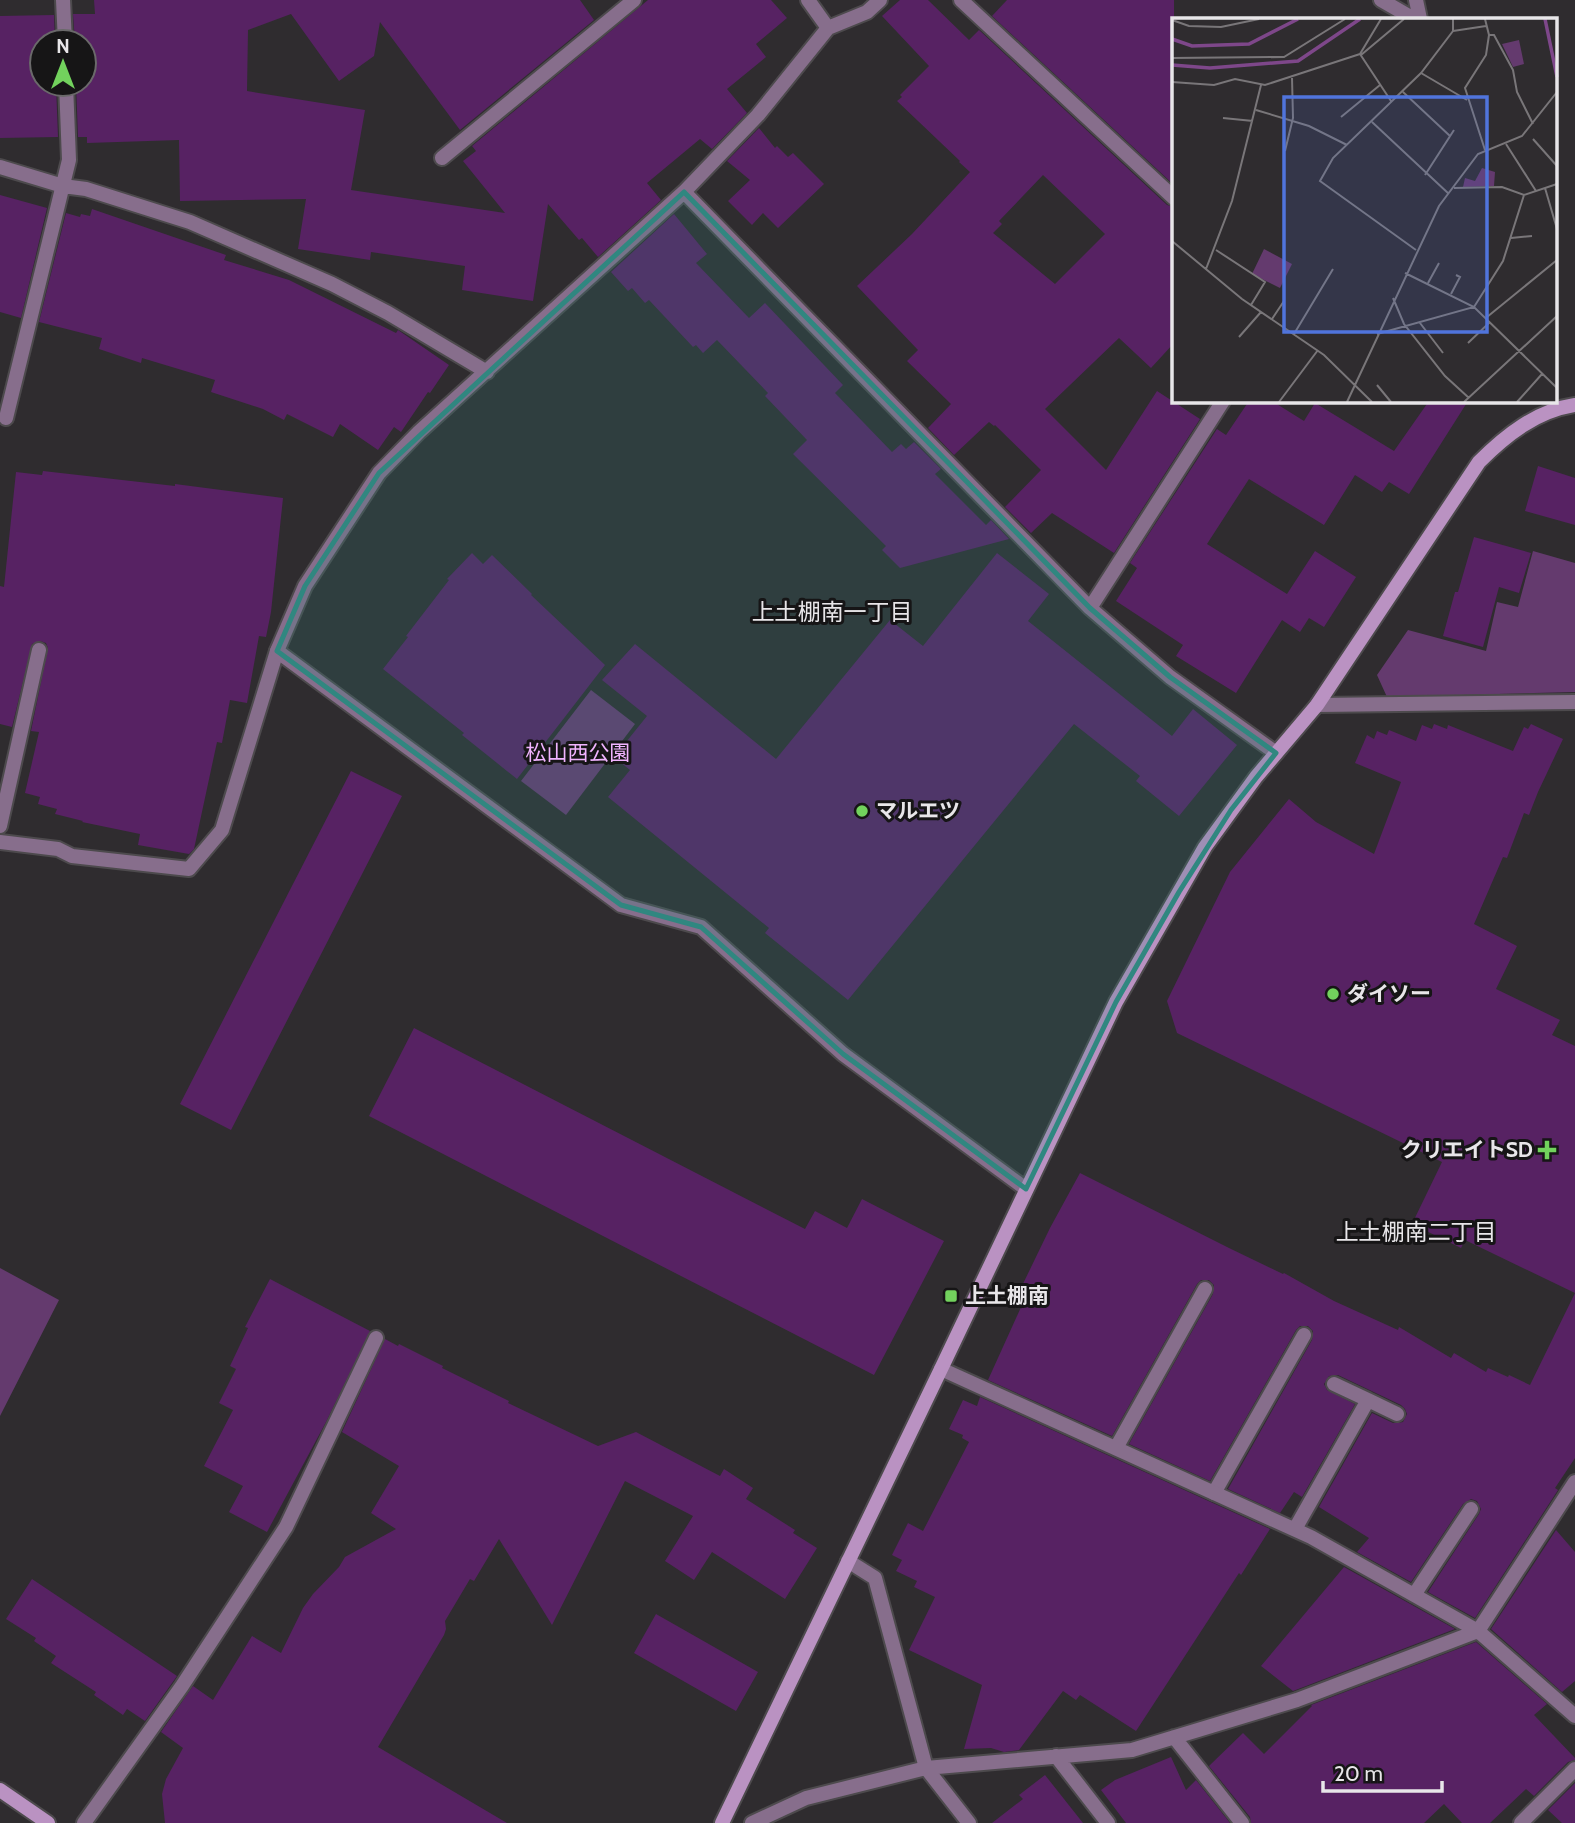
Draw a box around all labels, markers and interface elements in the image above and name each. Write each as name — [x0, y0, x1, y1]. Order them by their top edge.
inset map — [1172, 18, 1558, 402]
north arrow — [28, 28, 98, 98]
text: N — [56, 35, 70, 58]
district label: 上土棚南一丁目 — [752, 598, 913, 626]
park label: 松山西公園 — [526, 740, 631, 765]
place label: マルエツ — [876, 798, 960, 823]
marker: マルエツ — [854, 803, 870, 819]
place label: ダイソー — [1347, 981, 1431, 1006]
marker: ダイソー — [1325, 986, 1341, 1002]
place label: クリエイトSD — [1401, 1137, 1533, 1162]
marker: クリエイトSD — [1539, 1142, 1555, 1158]
district label: 上土棚南二丁目 — [1336, 1218, 1497, 1246]
place label: 上土棚南 — [965, 1283, 1049, 1308]
marker: 上土棚南 — [943, 1288, 959, 1304]
scale bar — [1323, 1750, 1442, 1794]
text: 20 m — [1334, 1761, 1383, 1786]

